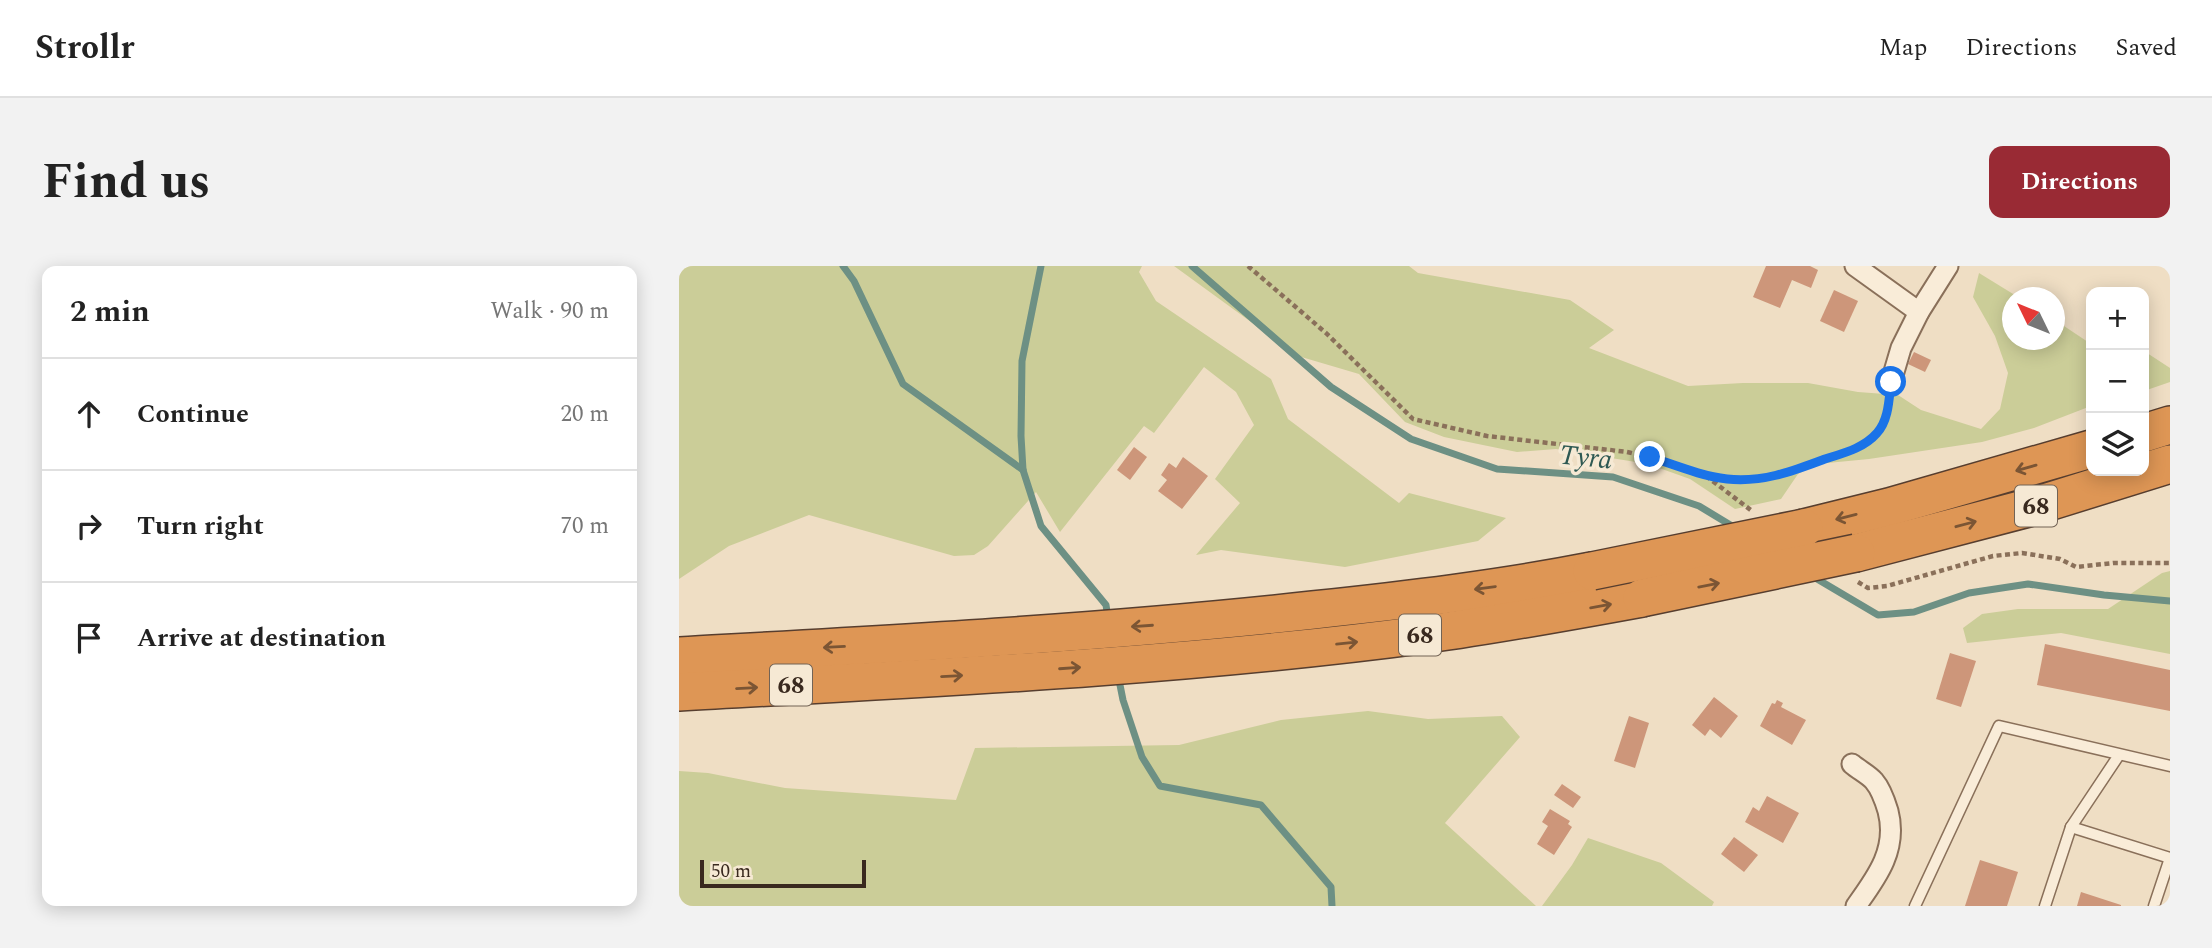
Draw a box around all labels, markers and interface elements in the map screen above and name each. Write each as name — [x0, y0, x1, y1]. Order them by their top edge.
text: Strollr — [35, 23, 135, 73]
text: Map — [1879, 30, 1927, 66]
text: Directions — [1965, 30, 2077, 66]
text: Saved — [2115, 30, 2177, 66]
text: Find us — [42, 145, 210, 220]
button: Directions — [1989, 146, 2170, 218]
north arrow — [2002, 287, 2065, 350]
map controls — [2086, 287, 2149, 476]
button: + — [2086, 287, 2149, 350]
text: 2 min — [70, 289, 150, 335]
text: Walk · 90 m — [490, 294, 609, 329]
button: − — [2086, 350, 2149, 413]
route start — [1875, 366, 1906, 397]
text: Continue — [137, 394, 249, 434]
icon: ahead — [70, 395, 108, 433]
text: 20 m — [560, 397, 609, 432]
button: layers — [2086, 413, 2149, 476]
water label: Tyra — [1557, 433, 1615, 482]
route end — [1634, 441, 1665, 472]
one-way arrow — [2015, 463, 2037, 476]
road number: 68 — [2015, 486, 2057, 526]
text: Turn right — [137, 506, 264, 546]
icon: right — [70, 507, 108, 545]
text: 70 m — [560, 509, 609, 544]
one-way arrow — [1835, 511, 1858, 524]
one-way arrow — [1955, 517, 1977, 530]
one-way arrow — [1697, 578, 1720, 592]
one-way arrow — [1474, 582, 1497, 595]
one-way arrow — [1589, 599, 1612, 612]
road number: 68 — [1399, 614, 1441, 656]
text: Arrive at destination — [137, 618, 386, 658]
icon: arrive — [70, 619, 108, 657]
one-way arrow — [1131, 620, 1154, 633]
one-way arrow — [1336, 636, 1358, 649]
one-way arrow — [823, 641, 846, 654]
one-way arrow — [1058, 661, 1081, 674]
road number: 68 — [770, 664, 812, 706]
one-way arrow — [940, 670, 963, 683]
one-way arrow — [735, 681, 758, 694]
scale bar — [700, 857, 866, 889]
text: 50 m — [711, 857, 751, 886]

